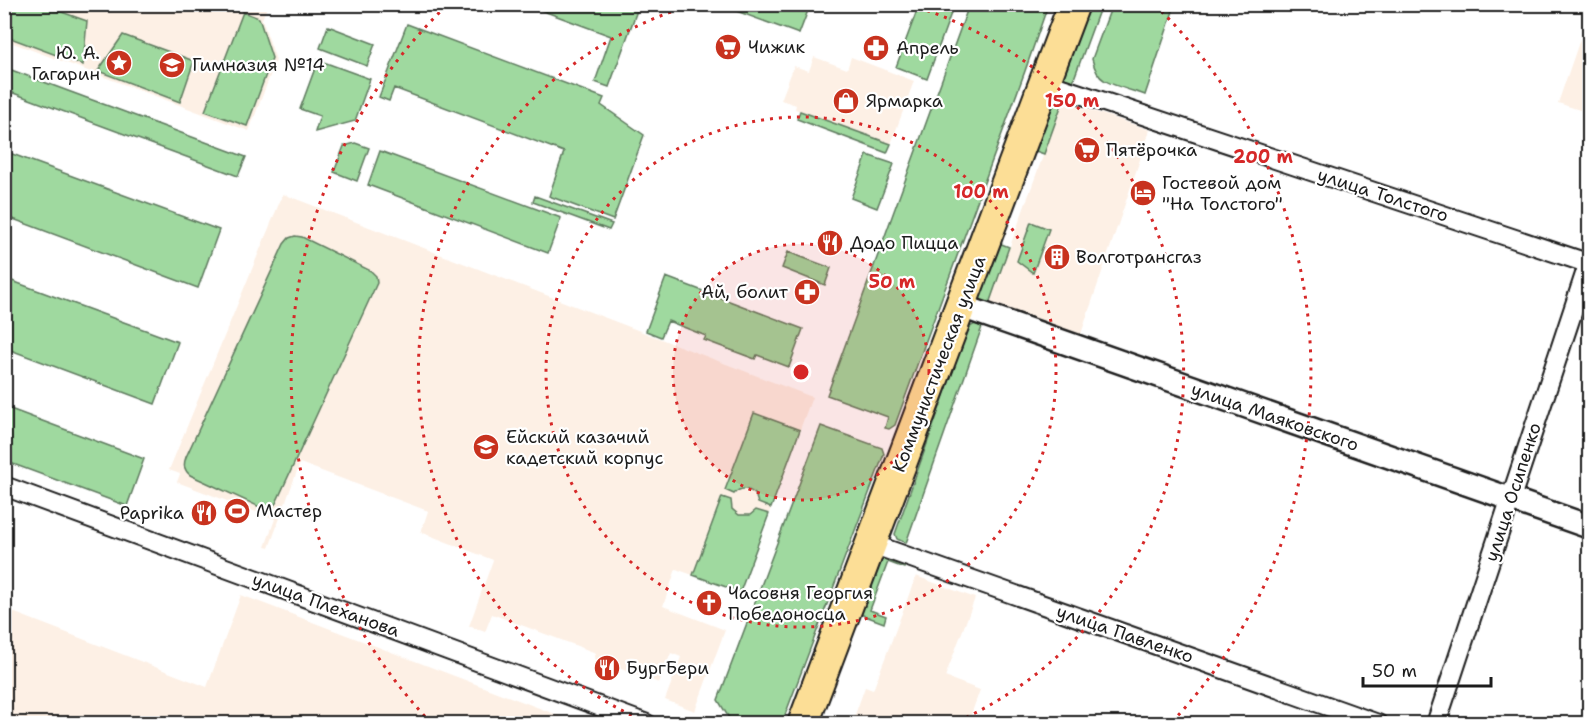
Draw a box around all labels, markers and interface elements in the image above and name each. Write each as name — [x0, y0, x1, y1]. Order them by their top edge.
supermarket icon: Чижик — [713, 32, 743, 62]
pharmacy icon: Апрель — [861, 33, 891, 63]
place label: Чижик — [748, 35, 806, 59]
place label: Апрель — [896, 36, 959, 60]
place label: Ю. А. Гагарин — [31, 41, 100, 86]
place icon: Ю. А. Гагарин — [104, 48, 134, 78]
school or university icon: Гимназия №14 — [157, 50, 187, 80]
place label: Гимназия №14 — [192, 53, 325, 77]
shop icon: Ярмарка — [831, 86, 861, 116]
place label: Ярмарка — [866, 89, 943, 113]
text: 150 m — [1045, 89, 1100, 113]
supermarket icon: Пятёрочка — [1072, 135, 1102, 165]
place label: Пятёрочка — [1106, 138, 1197, 162]
text: 200 m — [1233, 145, 1294, 169]
street label: улица Толстого — [1315, 163, 1451, 227]
place label: Гостевой дом "На Толстого" — [1162, 171, 1283, 216]
hotel icon: Гостевой дом "На Толстого" — [1128, 178, 1158, 208]
text: 100 m — [953, 180, 1009, 204]
restaurant icon: Додо Пицца — [815, 228, 845, 258]
place label: Додо Пицца — [850, 231, 958, 255]
building icon: Волготрансгаз — [1042, 242, 1072, 272]
place label: Волготрансгаз — [1076, 245, 1202, 269]
street label: Коммунистическая улица — [887, 252, 991, 476]
text: 50 m — [869, 270, 916, 294]
pharmacy icon: Ай, болит — [792, 277, 822, 307]
place label: Ай, болит — [701, 280, 789, 304]
centre of rings — [791, 362, 811, 382]
street label: улица Маяковского — [1188, 377, 1362, 457]
street label: улица Осипенко — [1479, 419, 1547, 565]
place label: Ейский казачий кадетский корпус — [506, 425, 664, 470]
school or university icon: Ейский казачий кадетский корпус — [471, 432, 501, 462]
sports icon: Мастер — [222, 496, 252, 526]
restaurant icon: Paprika — [189, 498, 219, 528]
place label: Мастер — [256, 499, 322, 523]
place label: Paprika — [120, 501, 184, 525]
street label: улица Плеханова — [249, 567, 403, 643]
place label: Часовня Георгия Победоносца — [728, 581, 873, 626]
church icon: Часовня Георгия Победоносца — [694, 588, 724, 618]
street label: улица Павленко — [1053, 599, 1197, 669]
scale bar — [1363, 650, 1490, 688]
restaurant icon: БургБери — [592, 653, 622, 683]
place label: БургБери — [626, 656, 709, 680]
text: 50 m — [1372, 659, 1417, 683]

